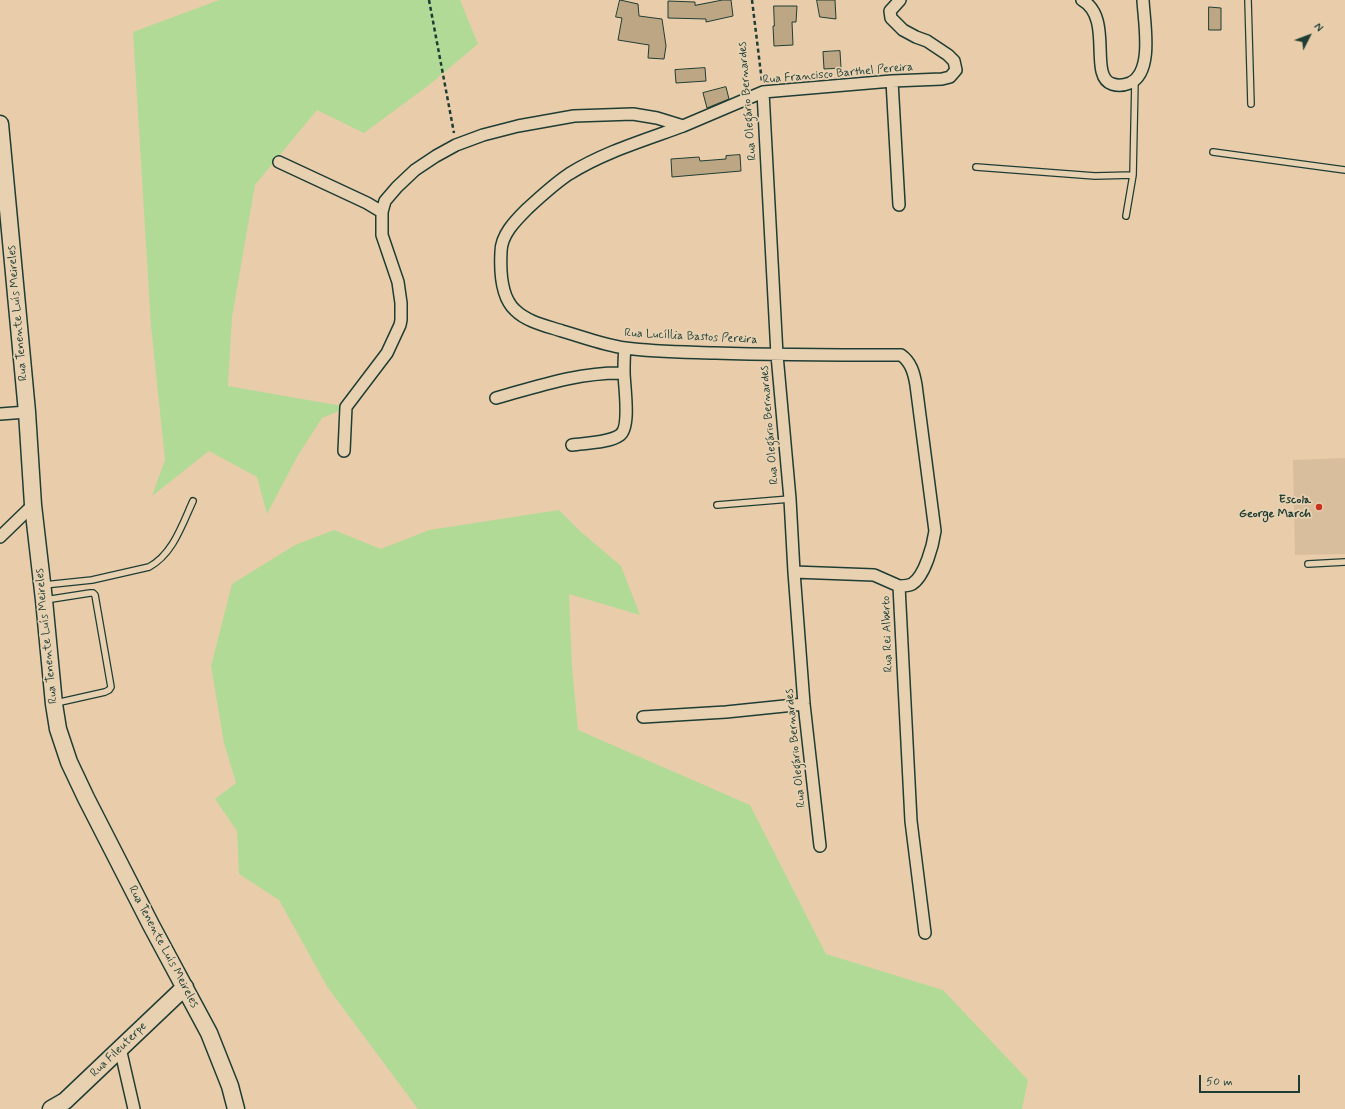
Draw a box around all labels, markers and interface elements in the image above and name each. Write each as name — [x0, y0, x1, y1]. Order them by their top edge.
north arrow — [1289, 16, 1329, 56]
text: N — [1310, 21, 1326, 35]
street label: Rua Olegário Bernardes — [736, 41, 760, 161]
street label: Rua Francisco Barthel Pereira — [762, 60, 914, 88]
street label: Rua Tenente Luís Meireles — [5, 245, 31, 381]
street label: Rua Lucíllia Bastos Pereira — [624, 326, 758, 348]
street label: Rua Olegário Bernardes — [758, 365, 782, 485]
place label: Escola George March — [1239, 493, 1311, 521]
marker: Escola George March — [1314, 502, 1324, 512]
street label: Rua Tenente Luís Meireles — [33, 568, 61, 704]
street label: Rua Rei Alberto — [879, 595, 897, 673]
street label: Rua Olegário Bernardes — [783, 688, 809, 808]
street label: Rua Tenente Luís Meireles — [125, 883, 201, 1011]
street label: Rua Fileuterpe — [88, 1019, 150, 1081]
scale bar — [1201, 1067, 1302, 1093]
text: 50 m — [1206, 1074, 1233, 1090]

